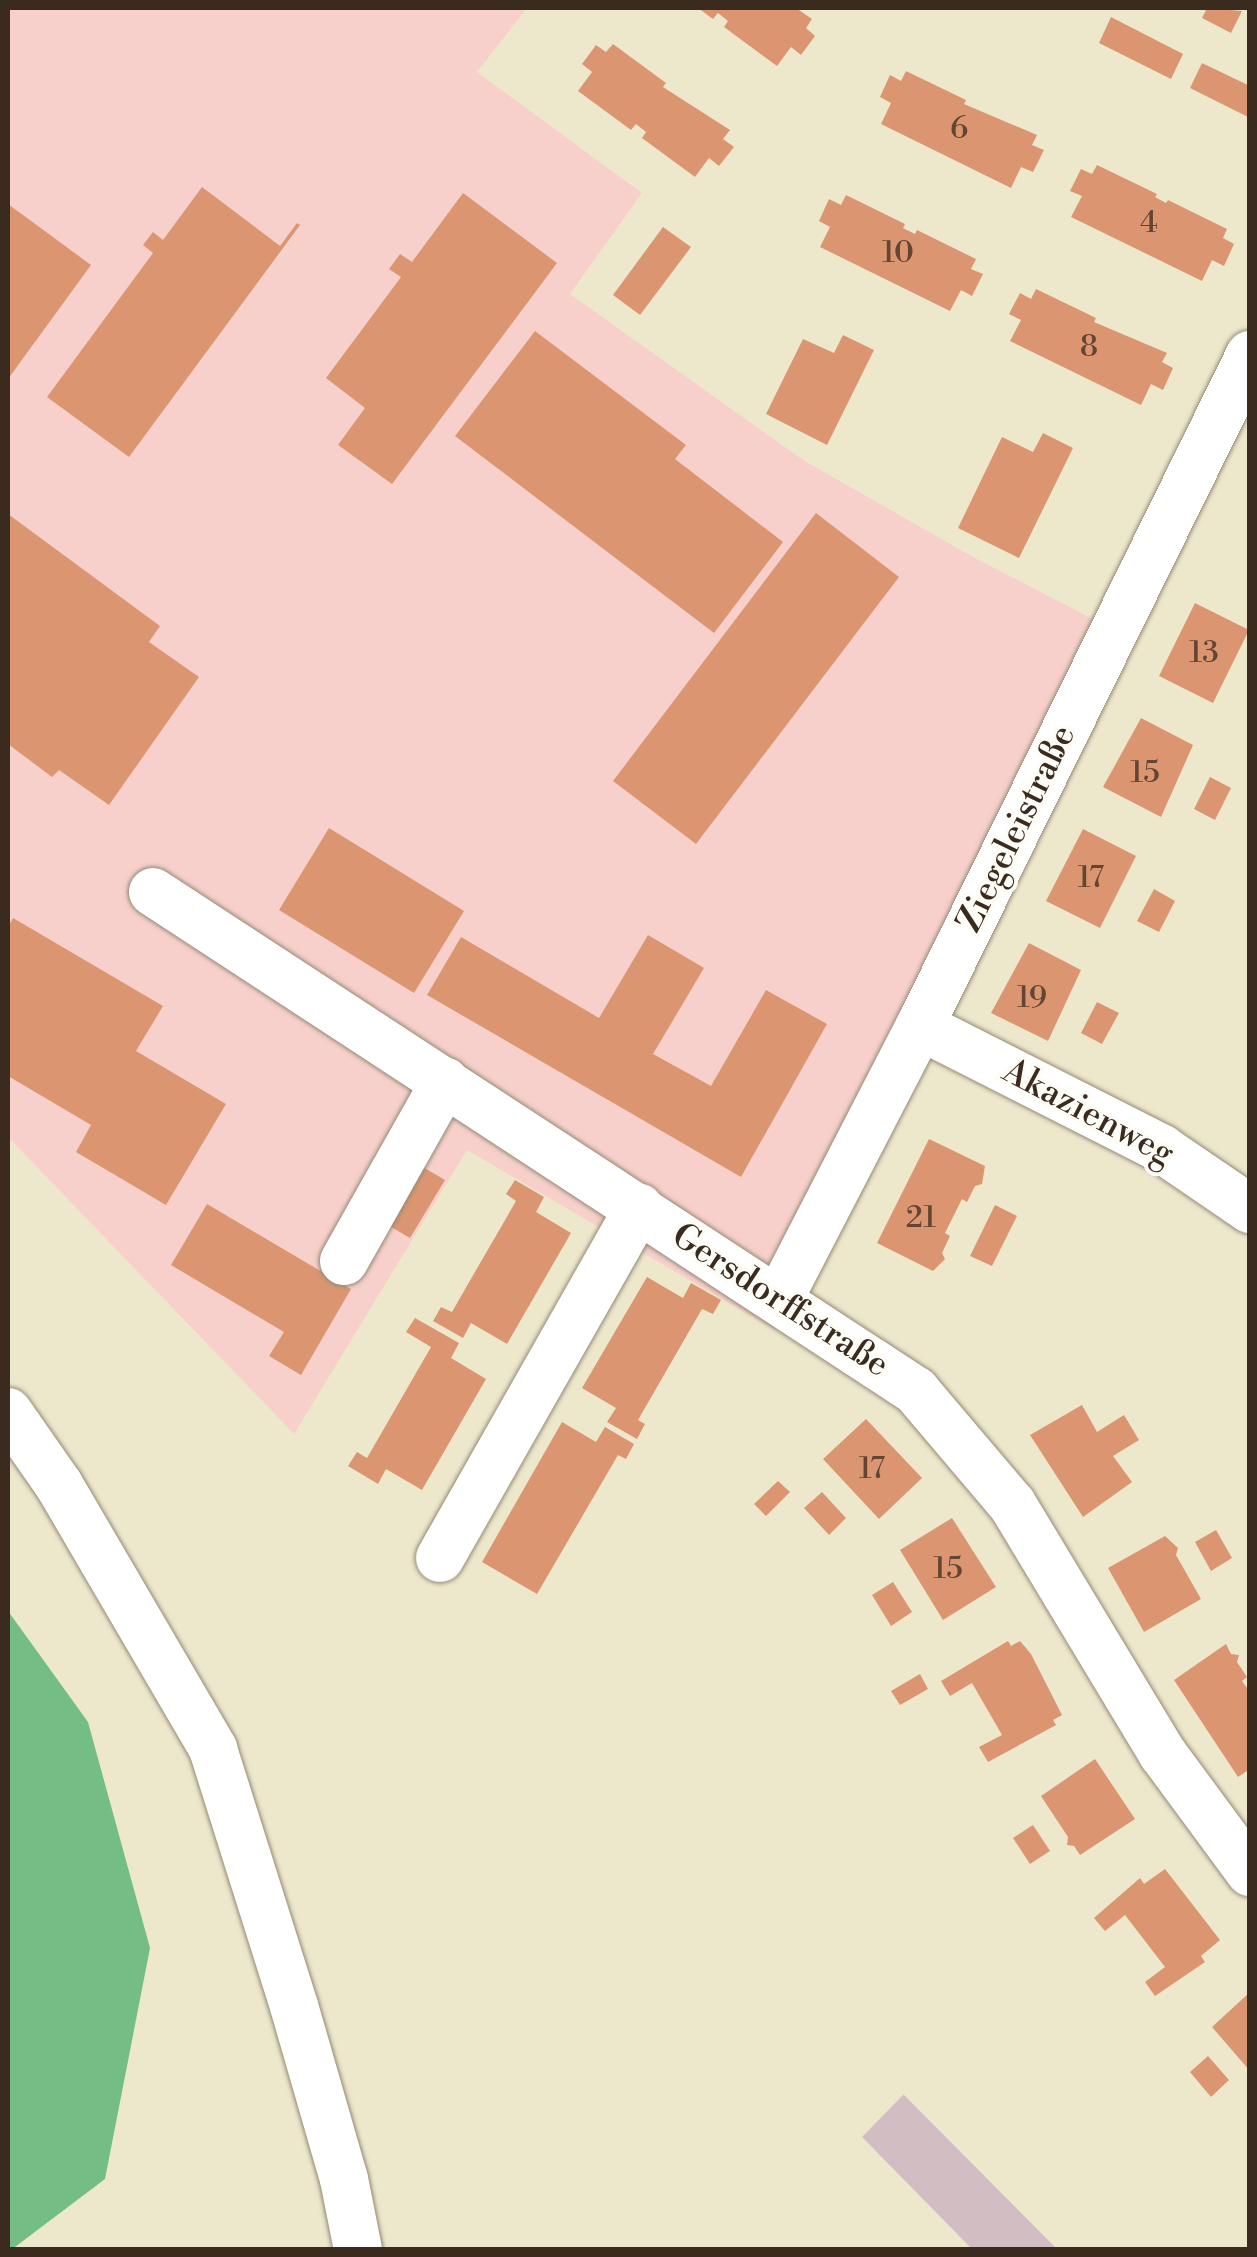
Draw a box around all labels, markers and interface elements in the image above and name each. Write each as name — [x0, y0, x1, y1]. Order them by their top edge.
house number: 6 — [950, 111, 968, 147]
house number: 4 — [1140, 205, 1158, 241]
house number: 10 — [882, 235, 914, 271]
house number: 8 — [1080, 329, 1098, 365]
house number: 13 — [1189, 635, 1219, 671]
street label: Ziegeleistraße — [949, 719, 1085, 939]
house number: 15 — [1130, 755, 1160, 791]
house number: 17 — [1078, 860, 1104, 896]
house number: 19 — [1017, 980, 1047, 1016]
street label: Akazienweg — [995, 1050, 1181, 1176]
house number: 21 — [906, 1200, 936, 1236]
street label: Gersdorffstraße — [664, 1215, 896, 1387]
house number: 17 — [859, 1451, 885, 1487]
house number: 15 — [933, 1551, 963, 1587]

